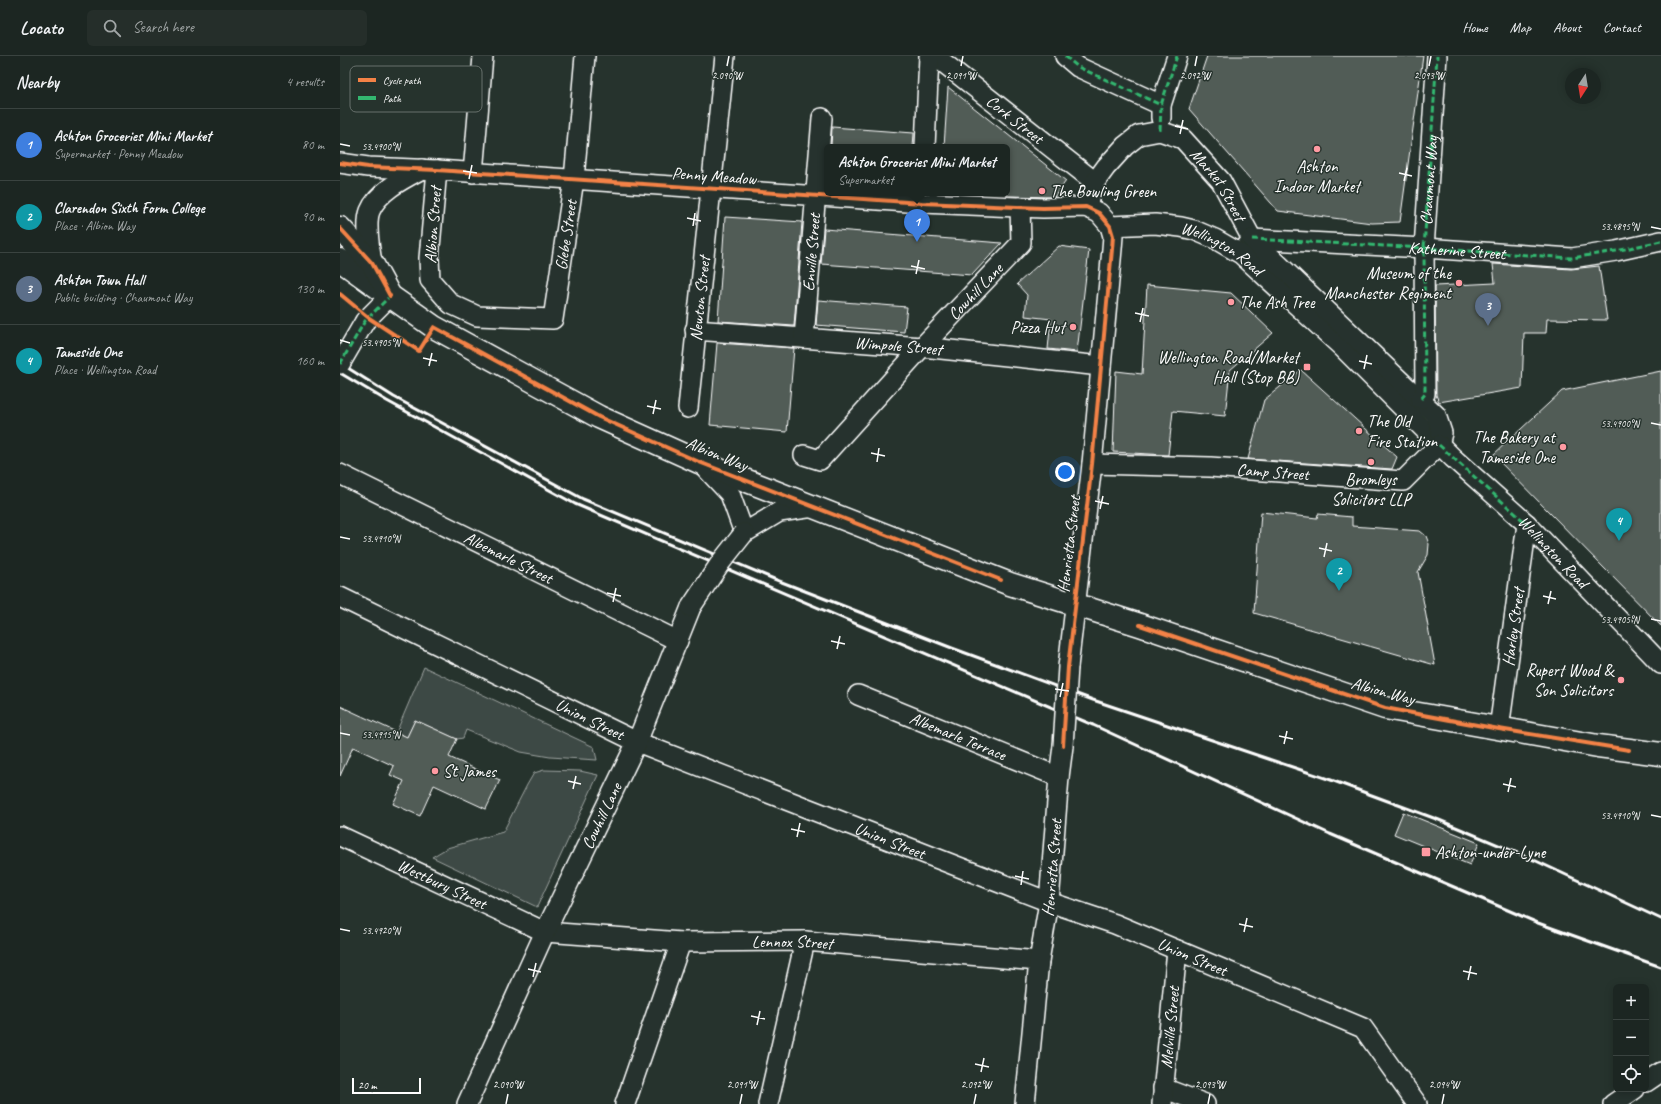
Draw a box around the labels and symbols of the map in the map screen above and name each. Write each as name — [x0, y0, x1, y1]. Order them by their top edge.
legend — [350, 66, 482, 112]
north arrow — [1565, 68, 1601, 104]
text: 2.090°W — [712, 69, 744, 82]
text: 2.091°W — [946, 69, 978, 82]
text: 2.092°W — [1180, 69, 1212, 82]
text: 2.093°W — [1414, 69, 1446, 82]
text: Cycle path — [383, 73, 422, 87]
street label: Cork Street — [982, 90, 1050, 150]
text: Path — [383, 91, 402, 105]
street label: Chaumont Way — [1415, 134, 1442, 226]
text: 53.4900°N — [362, 140, 402, 153]
street label: Market Street — [1186, 144, 1252, 226]
marker: Ashton Indoor Market — [1312, 144, 1322, 154]
place label: Ashton Indoor Market — [1274, 156, 1362, 197]
street label: Penny Meadow — [671, 163, 758, 190]
place label: The Bowling Green — [1050, 181, 1157, 202]
street label: Albion Street — [420, 184, 446, 264]
marker: The Bowling Green — [1037, 186, 1047, 196]
street label: Glebe Street — [550, 196, 582, 271]
pin: 1 — [904, 209, 930, 242]
street label: Enville Street — [797, 210, 825, 292]
street label: Wellington Road — [1179, 217, 1270, 282]
text: 53.4895°N — [1601, 220, 1641, 233]
street label: Katherine Street — [1407, 237, 1508, 264]
street label: Newton Street — [685, 253, 715, 342]
street label: Cowhill Lane — [943, 257, 1008, 324]
place label: Museum of the Manchester Regiment — [1324, 263, 1453, 304]
marker: Museum of the Manchester Regiment — [1454, 278, 1464, 288]
place label: The Ash Tree — [1239, 292, 1316, 313]
pin: 3 — [1475, 293, 1501, 326]
marker: The Ash Tree — [1226, 297, 1236, 307]
place label: Pizza Hut — [1011, 317, 1067, 338]
marker: Pizza Hut — [1068, 322, 1078, 332]
street label: Wimpole Street — [854, 331, 945, 360]
text: 53.4905°N — [362, 336, 402, 349]
place label: Wellington Road/Market Hall (Stop BB) — [1158, 347, 1301, 388]
marker: Wellington Road/Market Hall (Stop BB) — [1302, 362, 1312, 372]
place label: The Old Fire Station — [1367, 411, 1438, 452]
text: 53.4900°N — [1601, 417, 1641, 430]
marker: The Old Fire Station — [1354, 426, 1364, 436]
place label: The Bakery at Tameside One — [1473, 427, 1557, 468]
street label: Albion Way — [683, 432, 752, 476]
marker: The Bakery at Tameside One — [1558, 442, 1568, 452]
marker: Bromleys Solicitors LLP — [1366, 457, 1376, 467]
street label: Camp Street — [1236, 458, 1312, 485]
your location — [1055, 462, 1075, 482]
place label: Bromleys Solicitors LLP — [1332, 469, 1413, 510]
street label: Henrietta Street — [1053, 492, 1086, 593]
pin: 4 — [1606, 508, 1632, 541]
street label: Wellington Road — [1514, 511, 1595, 594]
street label: Albemarle Street — [461, 527, 558, 589]
text: 53.4910°N — [362, 532, 402, 545]
pin: 2 — [1326, 558, 1352, 591]
street label: Harley Street — [1497, 584, 1529, 667]
text: 53.4905°N — [1601, 613, 1641, 626]
place label: Rupert Wood & Son Solicitors — [1526, 660, 1615, 701]
street label: Albion Way — [1349, 672, 1418, 710]
marker: Rupert Wood & Son Solicitors — [1616, 675, 1626, 685]
street label: Union Street — [552, 693, 630, 746]
street label: Albemarle Terrace — [907, 707, 1010, 765]
text: 53.4915°N — [362, 728, 402, 741]
place label: St James — [443, 761, 498, 782]
marker: St James — [430, 766, 440, 776]
street label: Cowhill Lane — [576, 778, 627, 852]
text: 53.4910°N — [1601, 809, 1641, 822]
street label: Henrietta Street — [1036, 816, 1066, 918]
street label: Union Street — [852, 817, 930, 864]
place label: Ashton-under-Lyne — [1435, 842, 1547, 863]
marker: Ashton-under-Lyne — [1420, 846, 1432, 858]
street label: Westbury Street — [394, 854, 492, 915]
text: 53.4920°N — [362, 924, 402, 937]
street label: Lennox Street — [752, 930, 836, 954]
street label: Union Street — [1154, 933, 1233, 981]
street label: Melville Street — [1155, 983, 1184, 1069]
scale bar — [352, 1076, 421, 1095]
text: 2.090°W — [493, 1078, 525, 1091]
text: 2.091°W — [727, 1078, 759, 1091]
text: 2.092°W — [961, 1078, 993, 1091]
text: 2.093°W — [1195, 1078, 1227, 1091]
text: 2.094°W — [1429, 1078, 1461, 1091]

